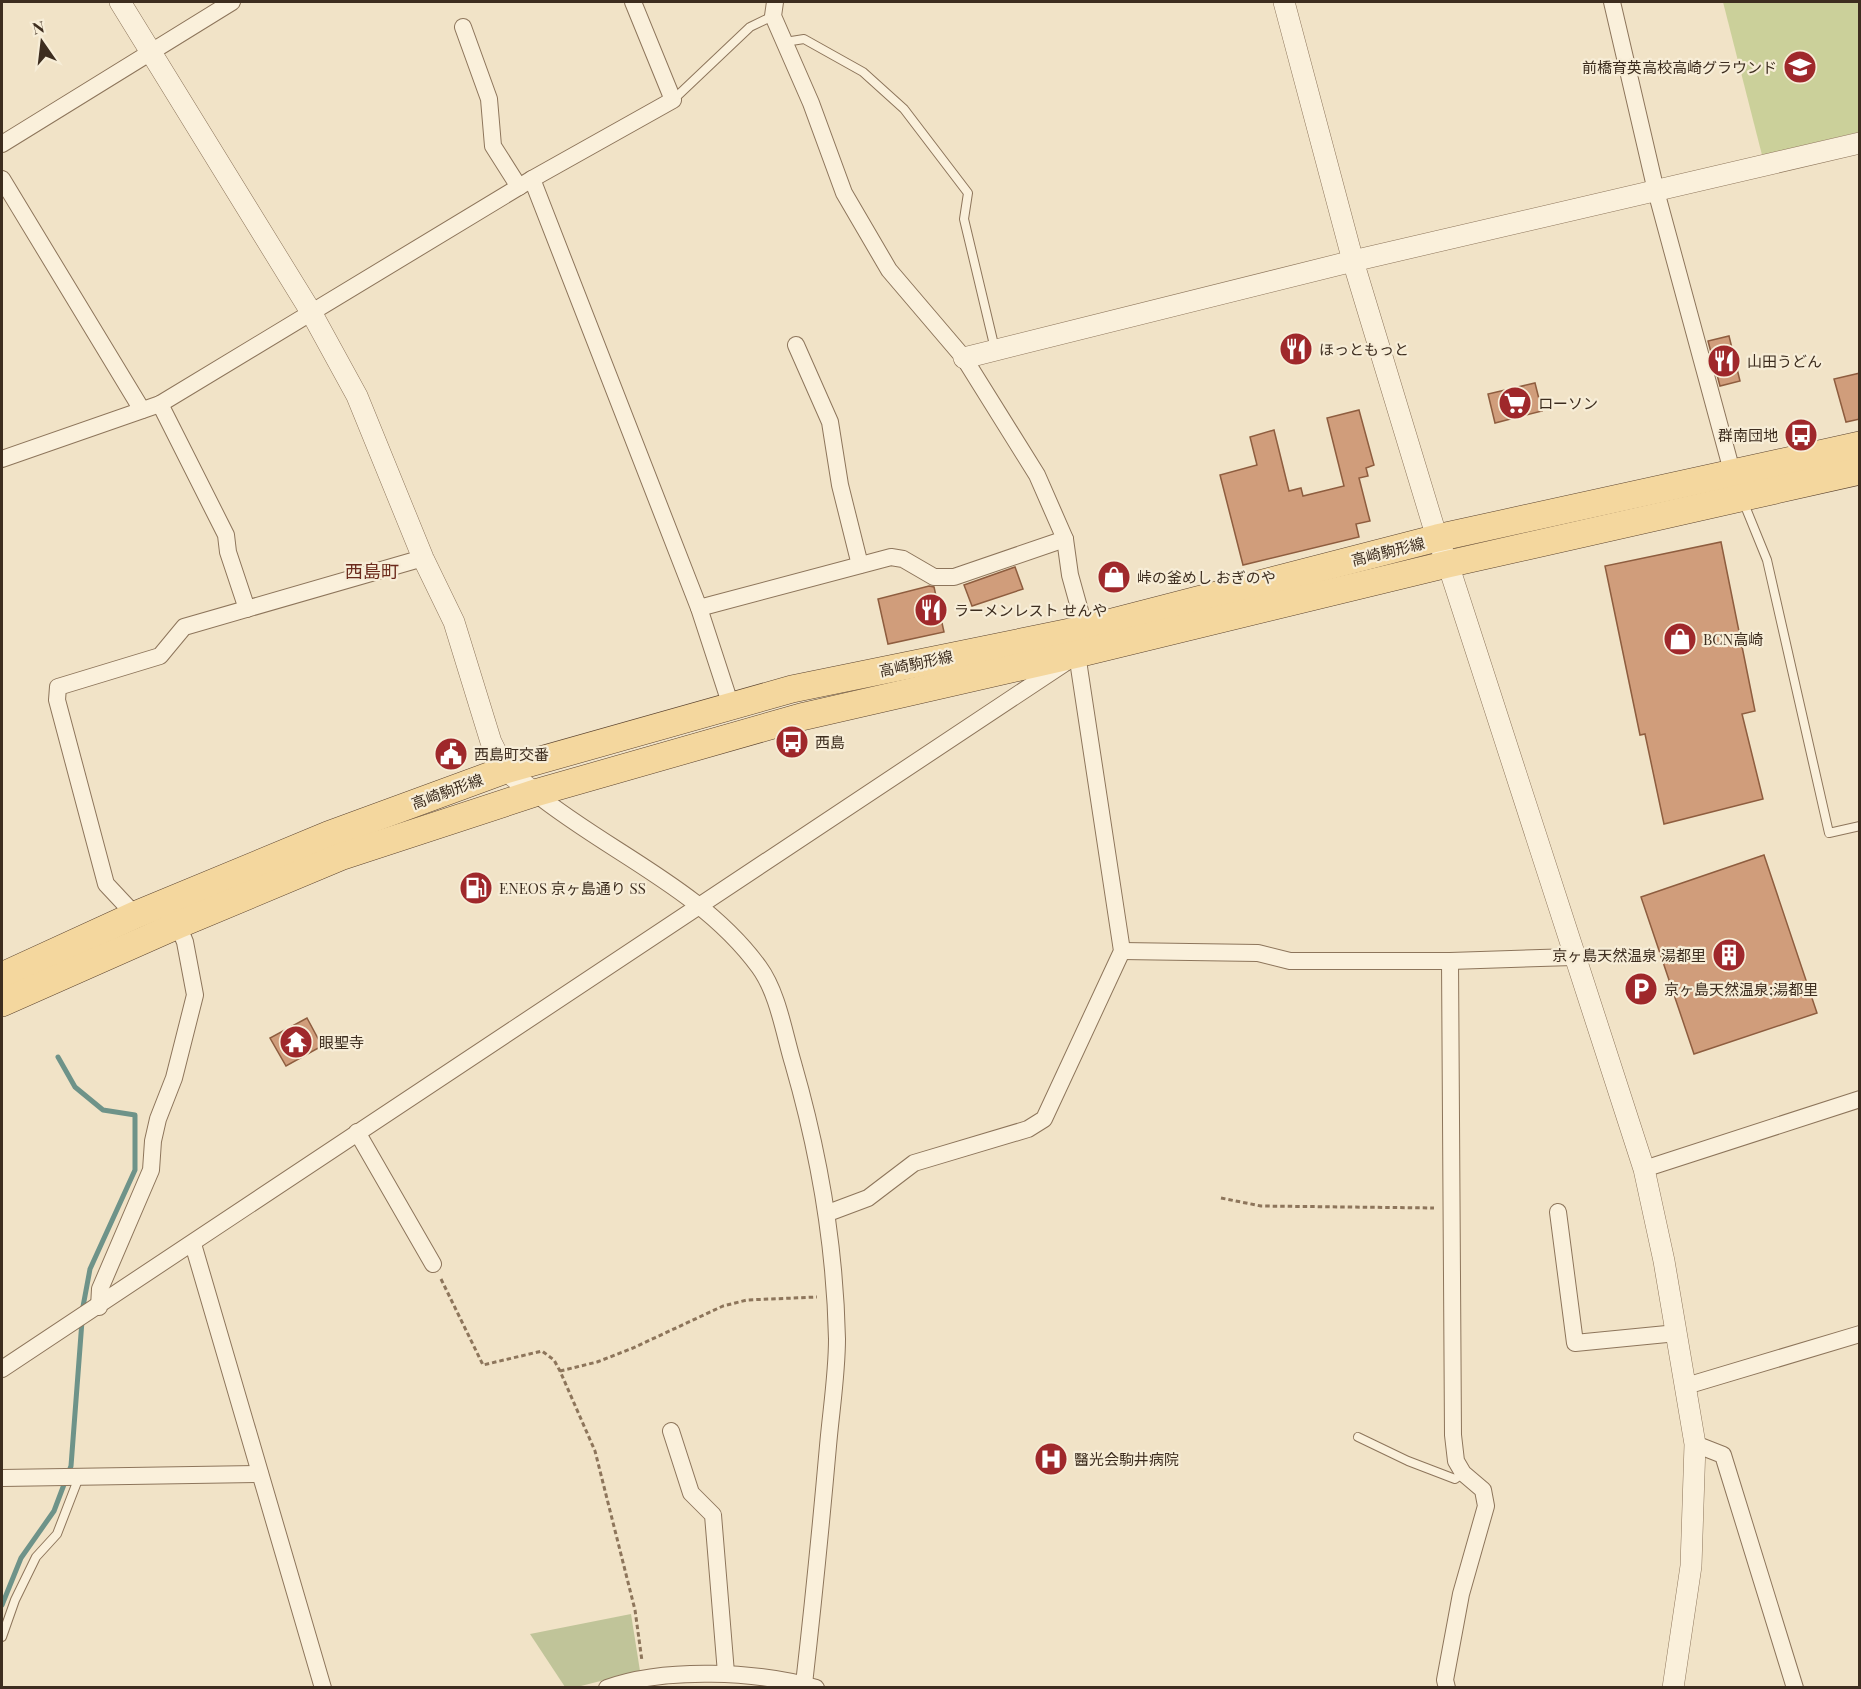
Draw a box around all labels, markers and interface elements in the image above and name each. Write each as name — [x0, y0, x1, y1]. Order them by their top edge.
north arrow — [12, 12, 72, 72]
text: N — [30, 15, 47, 39]
school or university icon: 前橋育英高校高崎グラウンド — [1782, 49, 1818, 85]
place label: 前橋育英高校高崎グラウンド — [1582, 57, 1777, 77]
restaurant icon: ほっともっと — [1278, 331, 1314, 367]
place label: ほっともっと — [1319, 339, 1409, 359]
restaurant icon: 山田うどん — [1706, 343, 1742, 379]
place label: 山田うどん — [1747, 351, 1822, 371]
supermarket icon: ローソン — [1497, 385, 1533, 421]
place label: ローソン — [1538, 393, 1598, 413]
bus stop icon: 群南団地 — [1783, 417, 1819, 453]
place label: 群南団地 — [1718, 425, 1778, 445]
street label: 高崎駒形線 — [1349, 532, 1427, 570]
district label: 西島町 — [345, 559, 399, 583]
shop icon: 峠の釜めし おぎのや — [1096, 559, 1132, 595]
place label: 峠の釜めし おぎのや — [1137, 567, 1276, 587]
restaurant icon: ラーメンレスト せんや — [913, 592, 949, 628]
place label: ラーメンレスト せんや — [954, 600, 1107, 620]
shop icon: BCN高崎 — [1662, 621, 1698, 657]
place label: BCN高崎 — [1703, 629, 1763, 649]
street label: 高崎駒形線 — [877, 645, 955, 681]
bus stop icon: 西島 — [774, 724, 810, 760]
place label: 西島 — [815, 732, 845, 752]
public building icon: 西島町交番 — [433, 736, 469, 772]
place label: 西島町交番 — [474, 744, 549, 764]
street label: 高崎駒形線 — [408, 769, 486, 813]
fuel station icon: ENEOS 京ヶ島通り SS — [458, 870, 494, 906]
place label: ENEOS 京ヶ島通り SS — [499, 878, 646, 898]
building icon: 京ヶ島天然温泉 湯都里 — [1711, 937, 1747, 973]
place label: 京ヶ島天然温泉 湯都里 — [1552, 945, 1706, 965]
parking icon: 京ヶ島天然温泉;湯都里 — [1623, 971, 1659, 1007]
place label: 京ヶ島天然温泉;湯都里 — [1664, 979, 1818, 999]
temple icon: 眼聖寺 — [278, 1024, 314, 1060]
place label: 眼聖寺 — [319, 1032, 364, 1052]
hospital icon: 醫光会駒井病院 — [1033, 1441, 1069, 1477]
place label: 醫光会駒井病院 — [1074, 1449, 1179, 1469]

